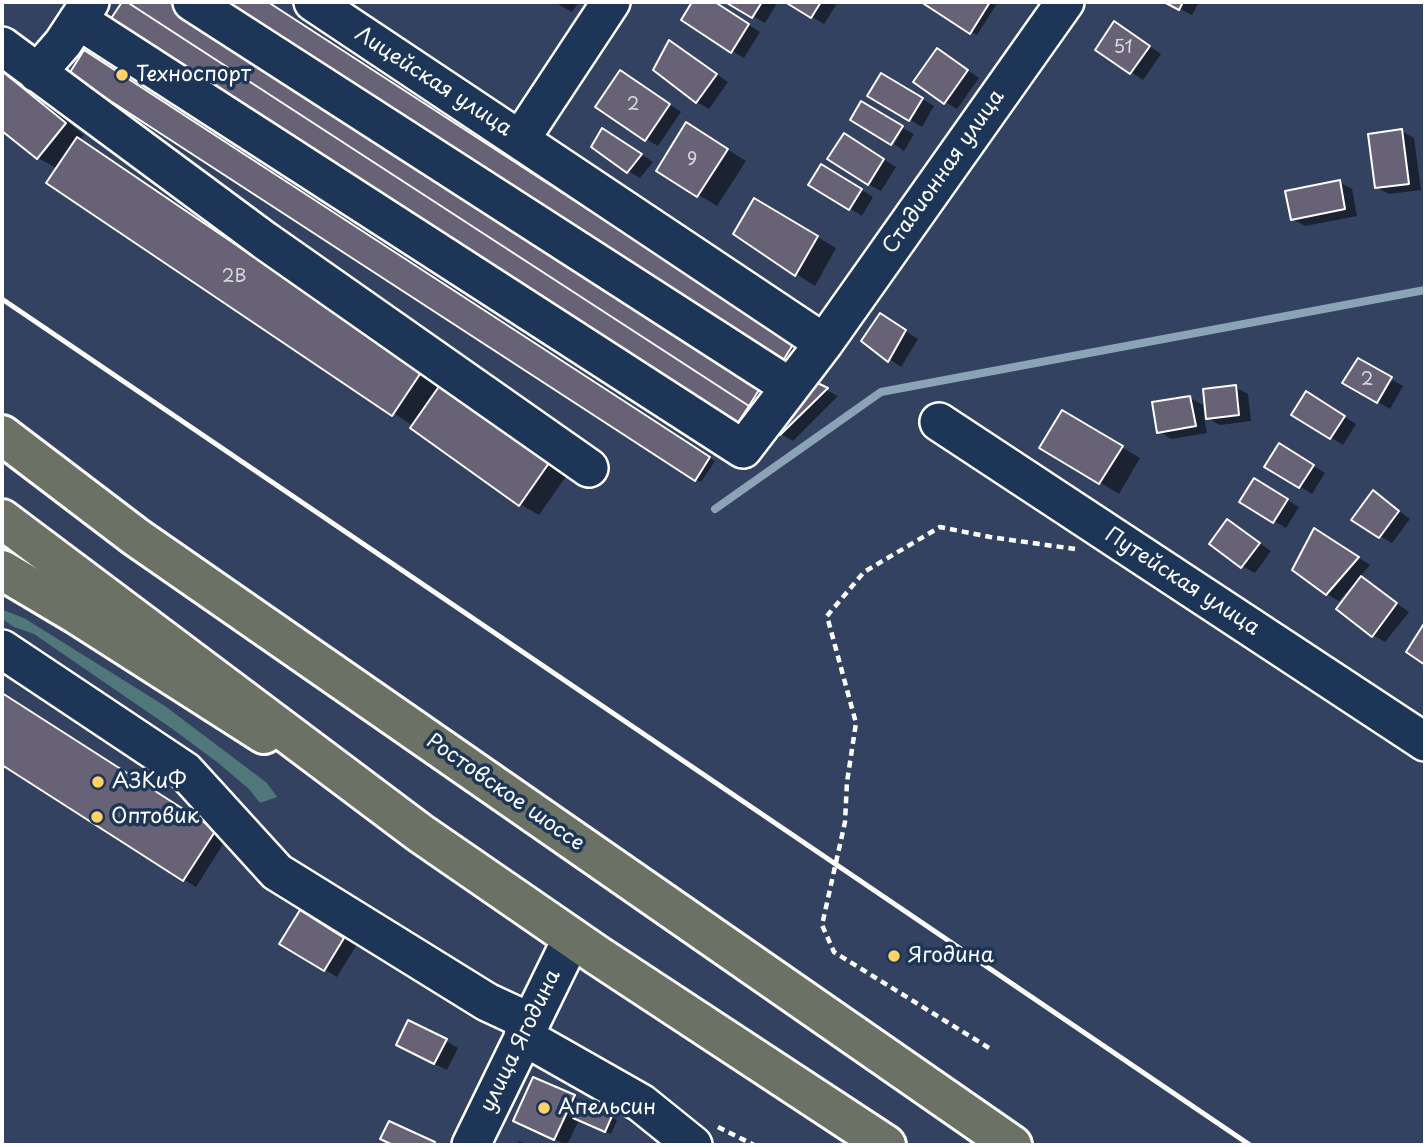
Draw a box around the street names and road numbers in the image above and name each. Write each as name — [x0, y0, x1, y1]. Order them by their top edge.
street label: Лицейская улица — [350, 22, 516, 142]
street label: Стадионная улица — [878, 85, 1010, 259]
street label: Путейская улица — [1100, 523, 1264, 641]
street label: Ростовское шоссе — [421, 729, 589, 857]
street label: улица Ягодина — [476, 966, 566, 1116]

